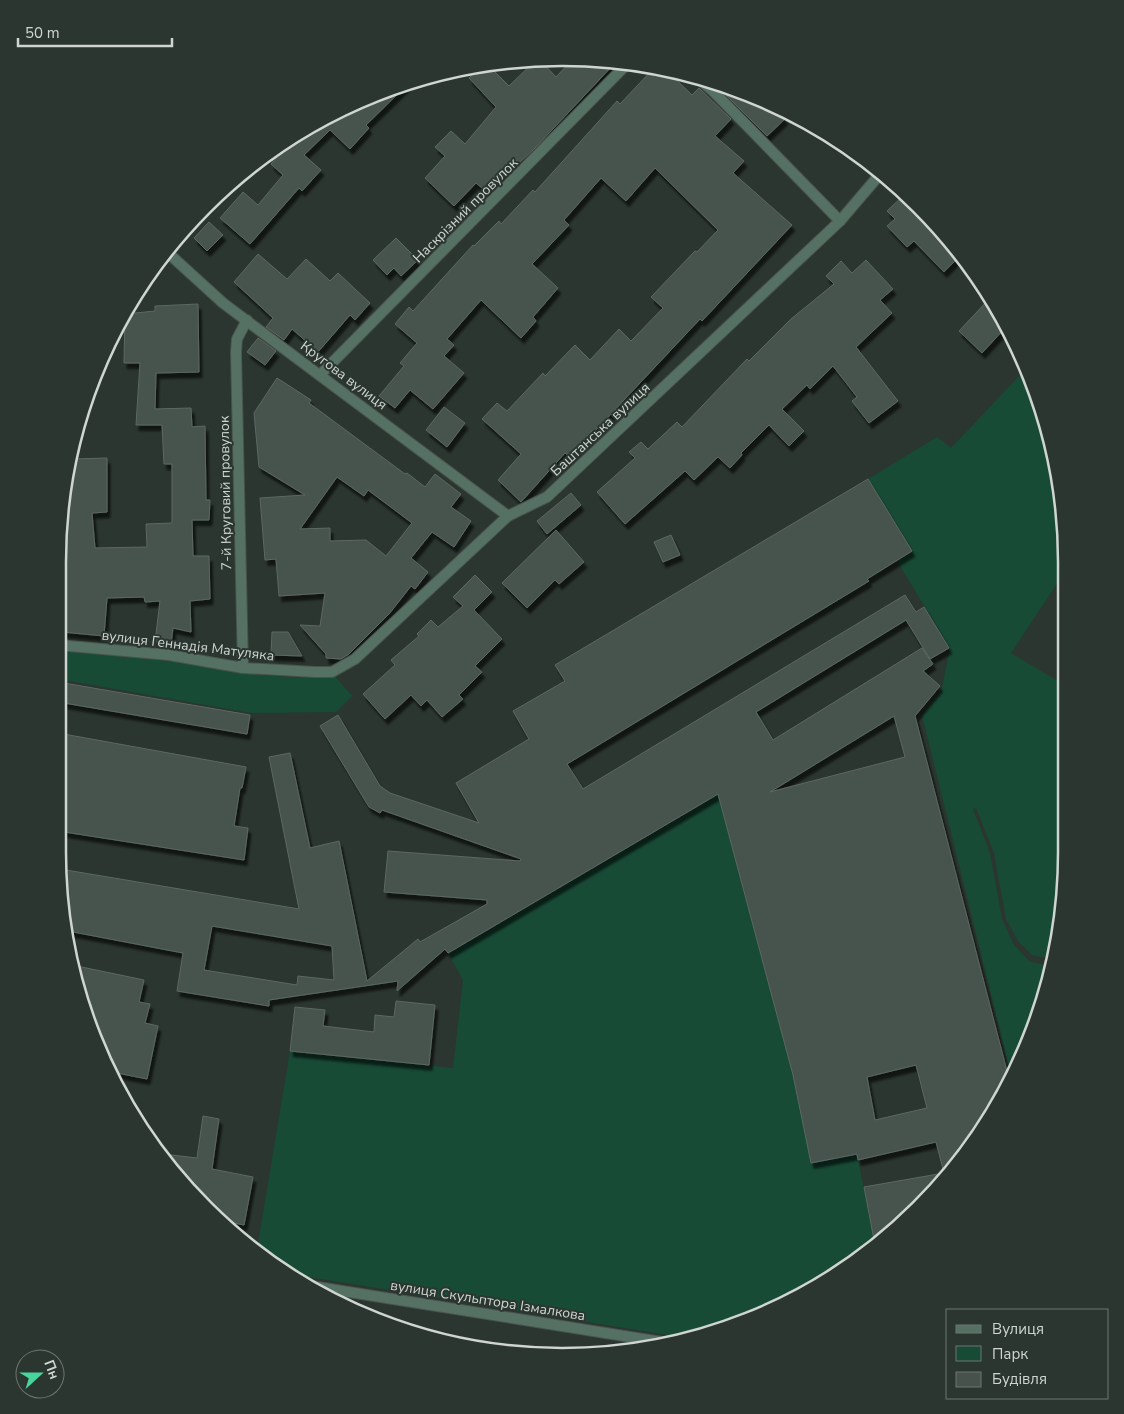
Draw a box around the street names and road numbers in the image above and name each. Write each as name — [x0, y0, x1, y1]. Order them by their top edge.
street label: Наскрізний провулок — [409, 153, 522, 267]
street label: Кругова вулиця — [296, 337, 391, 414]
street label: Баштанська вулиця — [547, 378, 654, 480]
street label: 7-й Круговий провулок — [215, 415, 236, 570]
street label: вулиця Геннадія Матуляка — [101, 625, 275, 666]
street label: вулиця Скульптора Ізмалкова — [389, 1276, 587, 1325]

